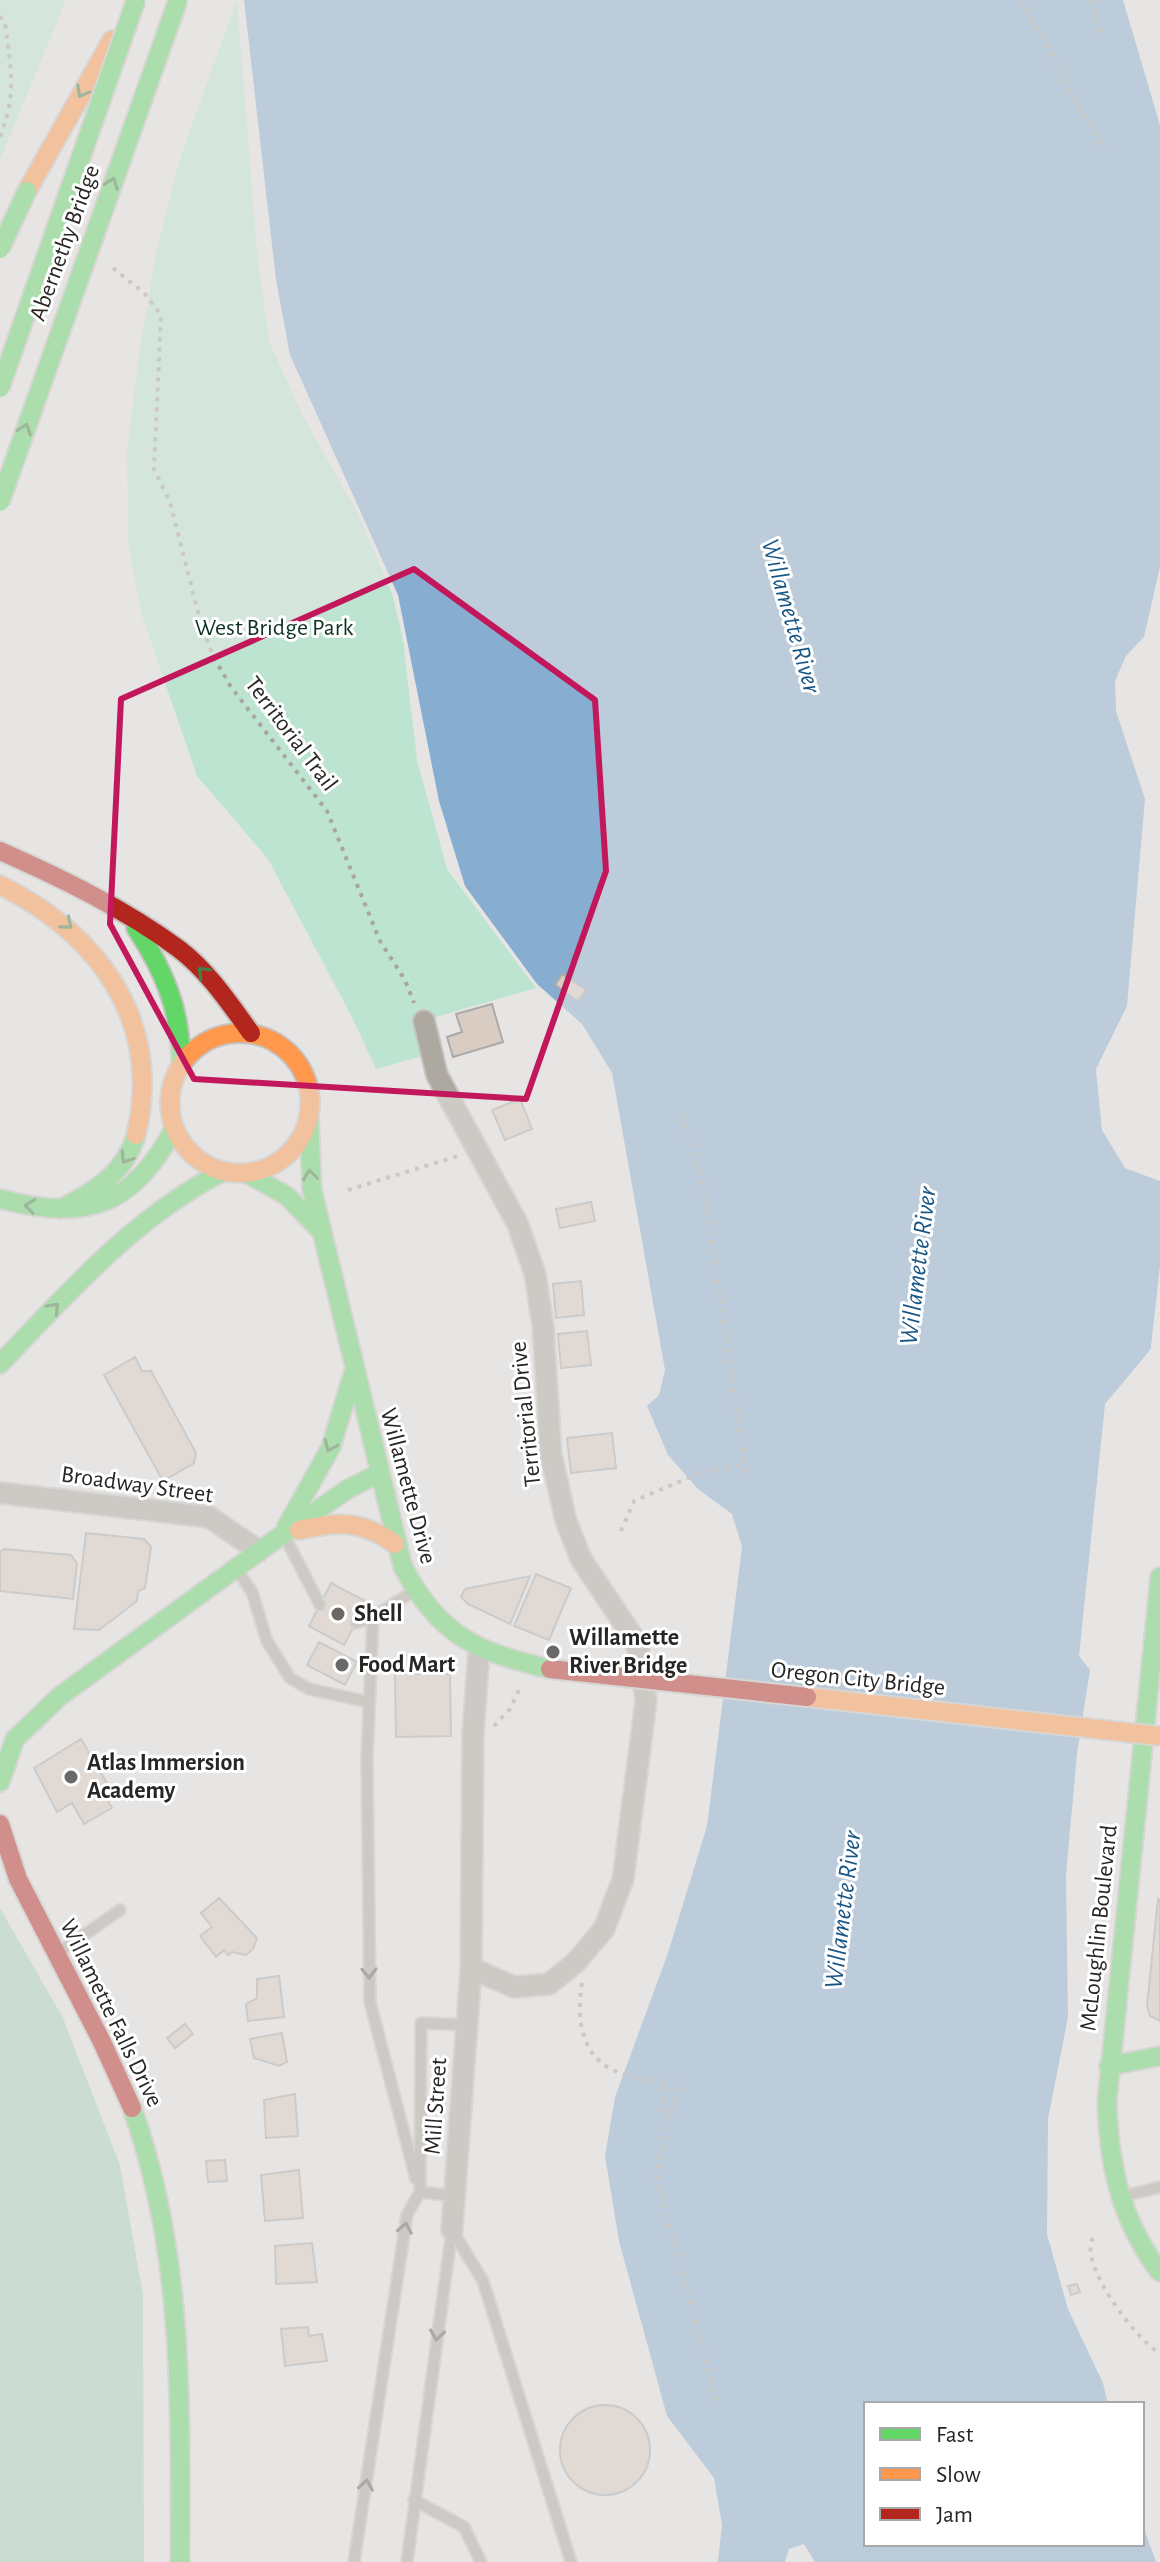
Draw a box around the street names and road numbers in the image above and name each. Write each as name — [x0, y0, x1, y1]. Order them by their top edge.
street label: Abernethy Bridge — [26, 162, 104, 324]
street label: Territorial Trail — [240, 672, 342, 796]
street label: Territorial Drive — [506, 1340, 546, 1488]
street label: Willamette Drive — [376, 1406, 440, 1566]
street label: Broadway Street — [60, 1462, 215, 1508]
street label: Oregon City Bridge — [770, 1658, 946, 1700]
street label: McLoughlin Boulevard — [1076, 1824, 1122, 2032]
street label: Willamette Falls Drive — [55, 1915, 167, 2111]
street label: Mill Street — [421, 2056, 451, 2155]

